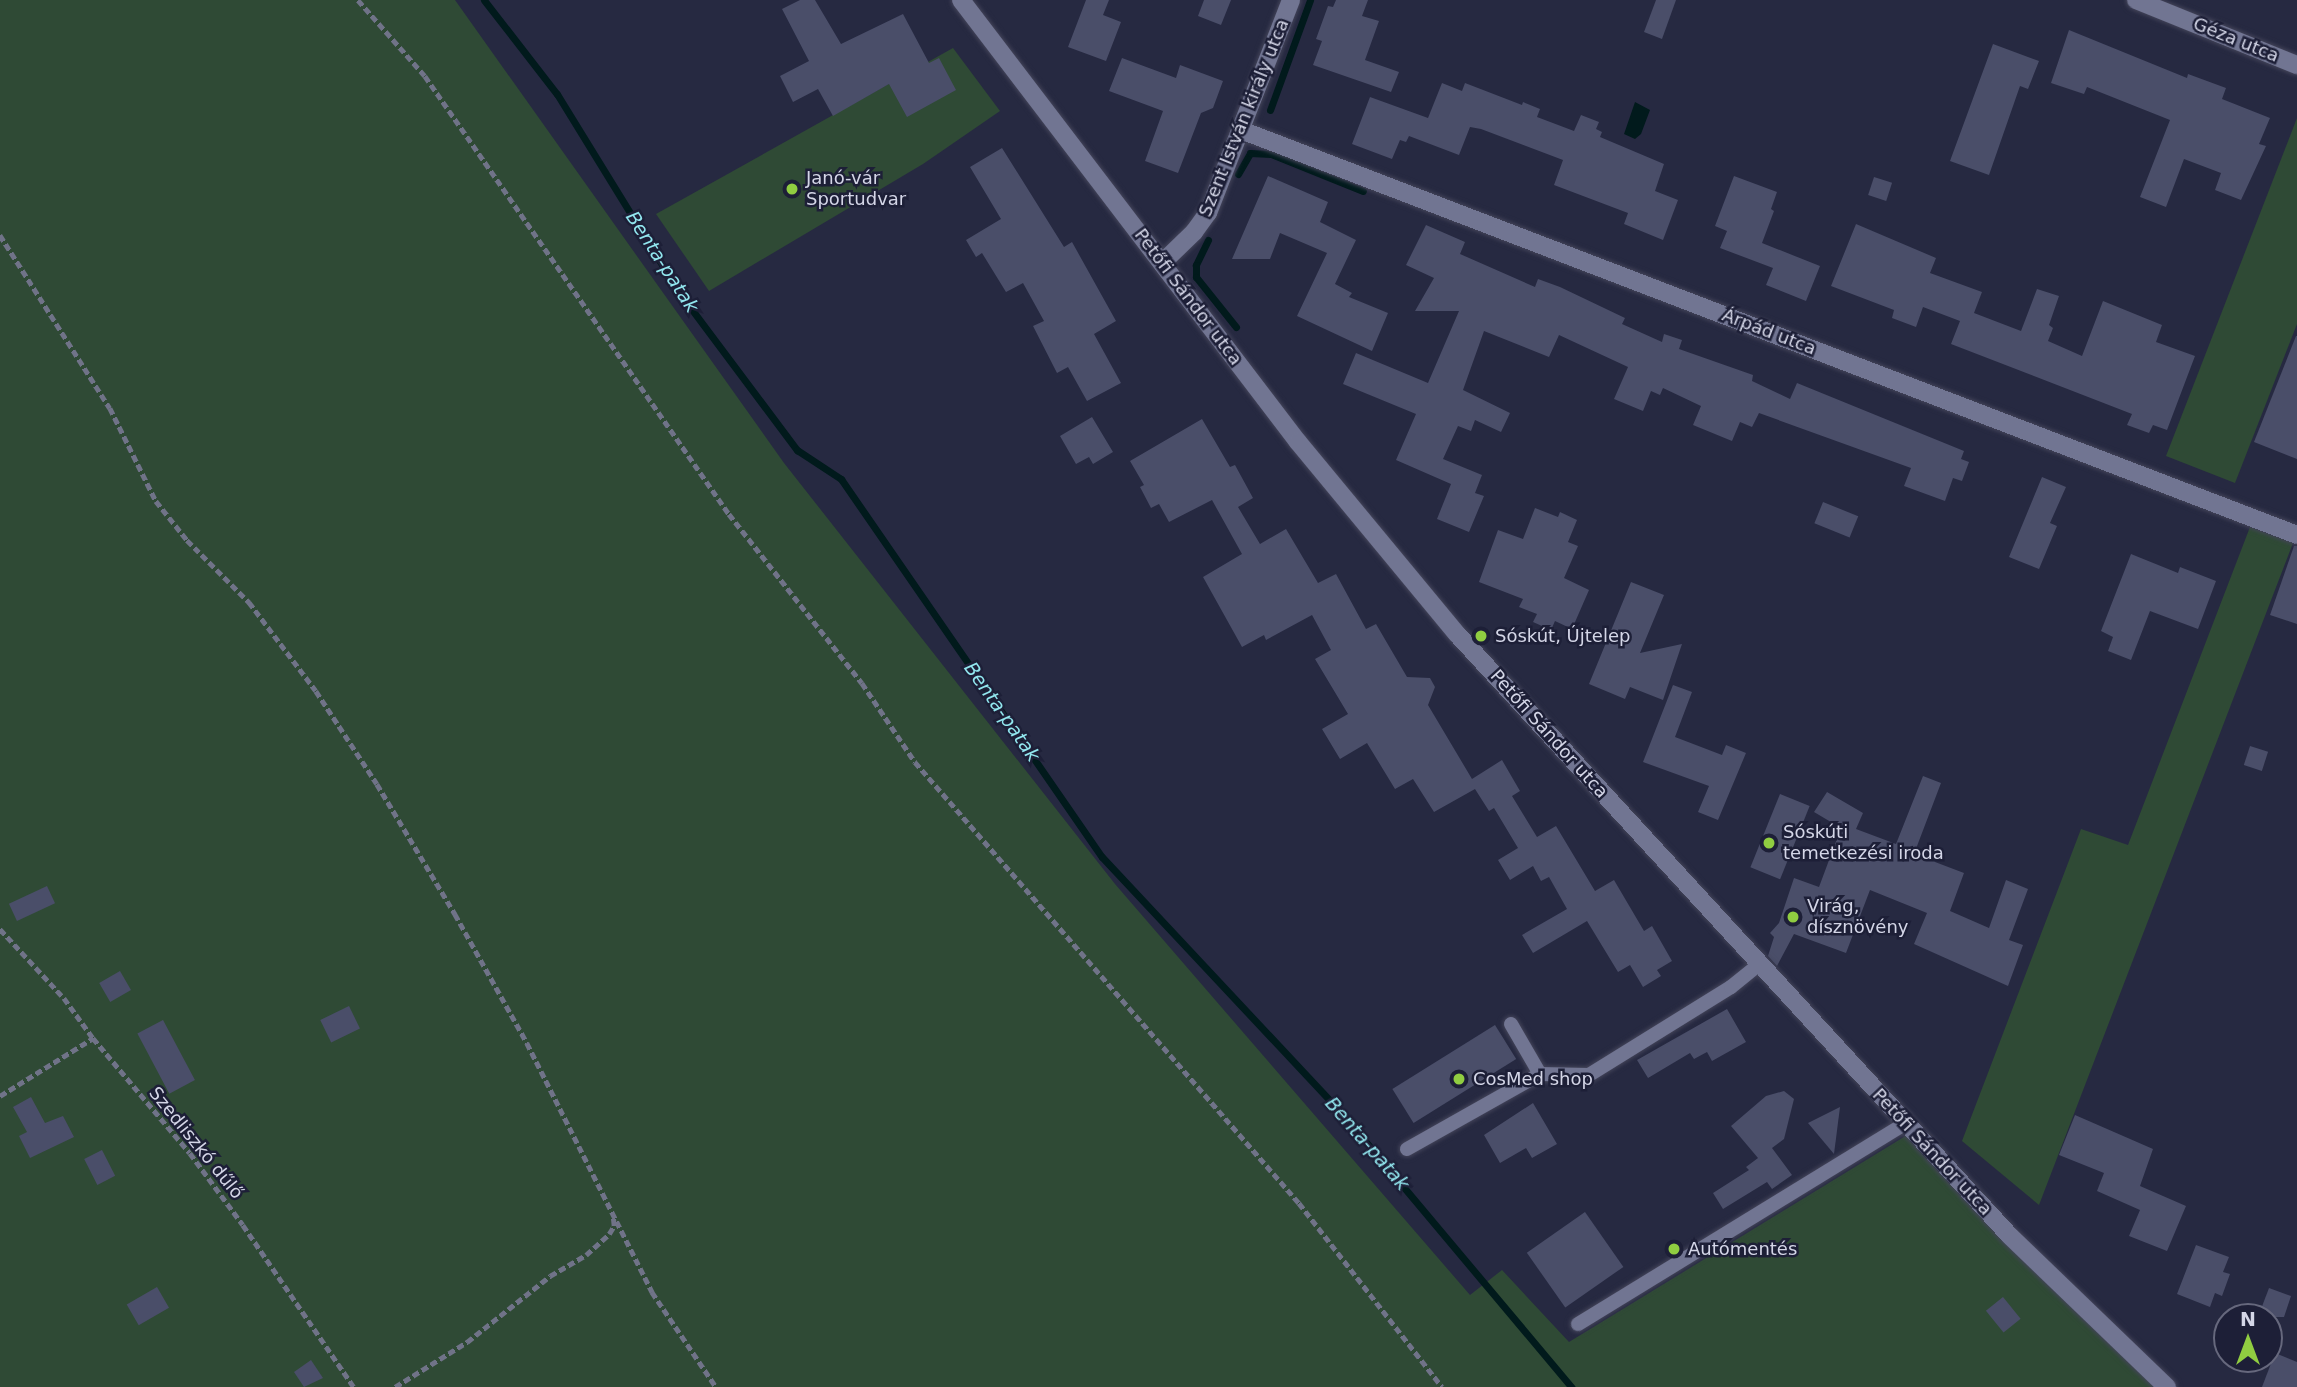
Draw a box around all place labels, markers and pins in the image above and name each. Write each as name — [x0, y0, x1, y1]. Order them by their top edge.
place label: Janó-vár Sportudvar — [806, 168, 906, 210]
marker: Janó-vár Sportudvar — [784, 181, 800, 197]
place label: Sóskút, Újtelep — [1495, 625, 1630, 647]
marker: Sóskút, Újtelep — [1473, 628, 1489, 644]
place label: Sóskúti temetkezési iroda — [1783, 822, 1944, 864]
marker: Sóskúti temetkezési iroda — [1761, 835, 1777, 851]
place label: Virág, dísznövény — [1807, 896, 1908, 939]
marker: Virág, dísznövény — [1785, 909, 1801, 925]
place label: CosMed shop — [1473, 1068, 1593, 1090]
marker: CosMed shop — [1451, 1071, 1467, 1087]
place label: Autómentés — [1688, 1238, 1797, 1260]
marker: Autómentés — [1666, 1241, 1682, 1257]

